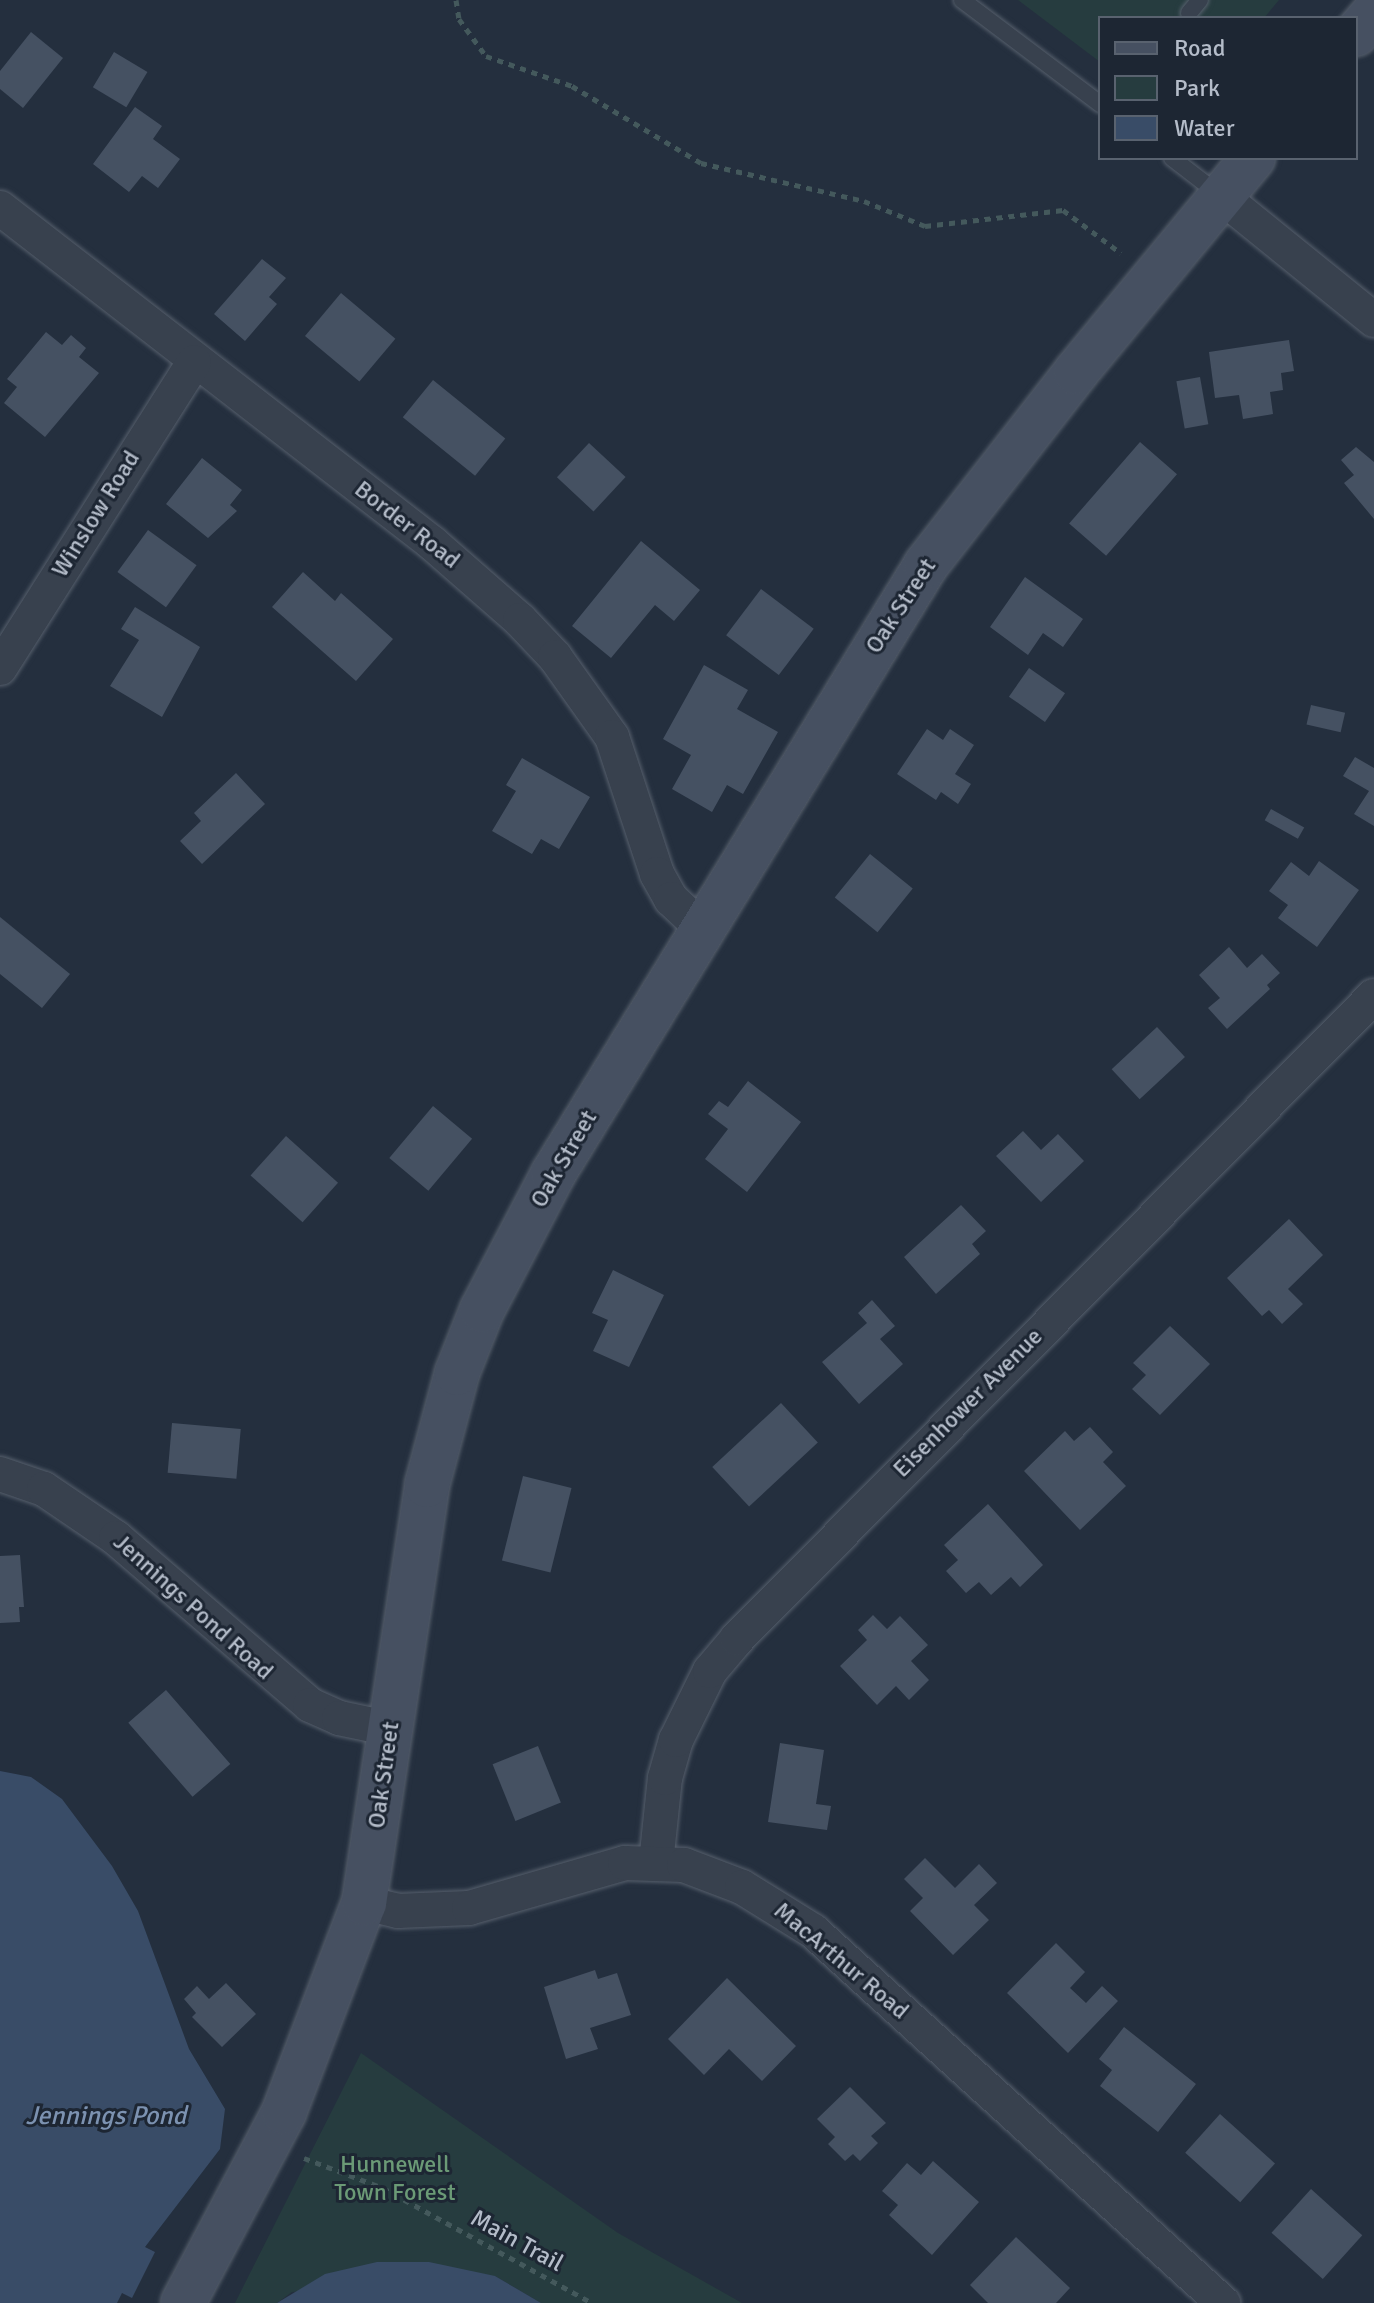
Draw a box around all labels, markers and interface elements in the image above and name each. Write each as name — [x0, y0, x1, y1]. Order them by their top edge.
legend — [1098, 16, 1358, 160]
text: Road — [1174, 33, 1225, 63]
text: Park — [1174, 73, 1220, 103]
text: Water — [1174, 113, 1234, 143]
street label: Winslow Road — [46, 446, 146, 582]
street label: Border Road — [349, 475, 465, 575]
street label: Oak Street — [860, 553, 942, 659]
street label: Oak Street — [525, 1105, 603, 1213]
street label: Eisenhower Avenue — [887, 1322, 1049, 1484]
street label: Jennings Pond Road — [107, 1528, 279, 1686]
street label: Oak Street — [362, 1720, 406, 1830]
street label: MacArthur Road — [768, 1896, 914, 2026]
water label: Jennings Pond — [26, 2101, 186, 2133]
park label: Hunnewell Town Forest — [334, 2151, 456, 2207]
street label: Main Trail — [466, 2204, 568, 2278]

